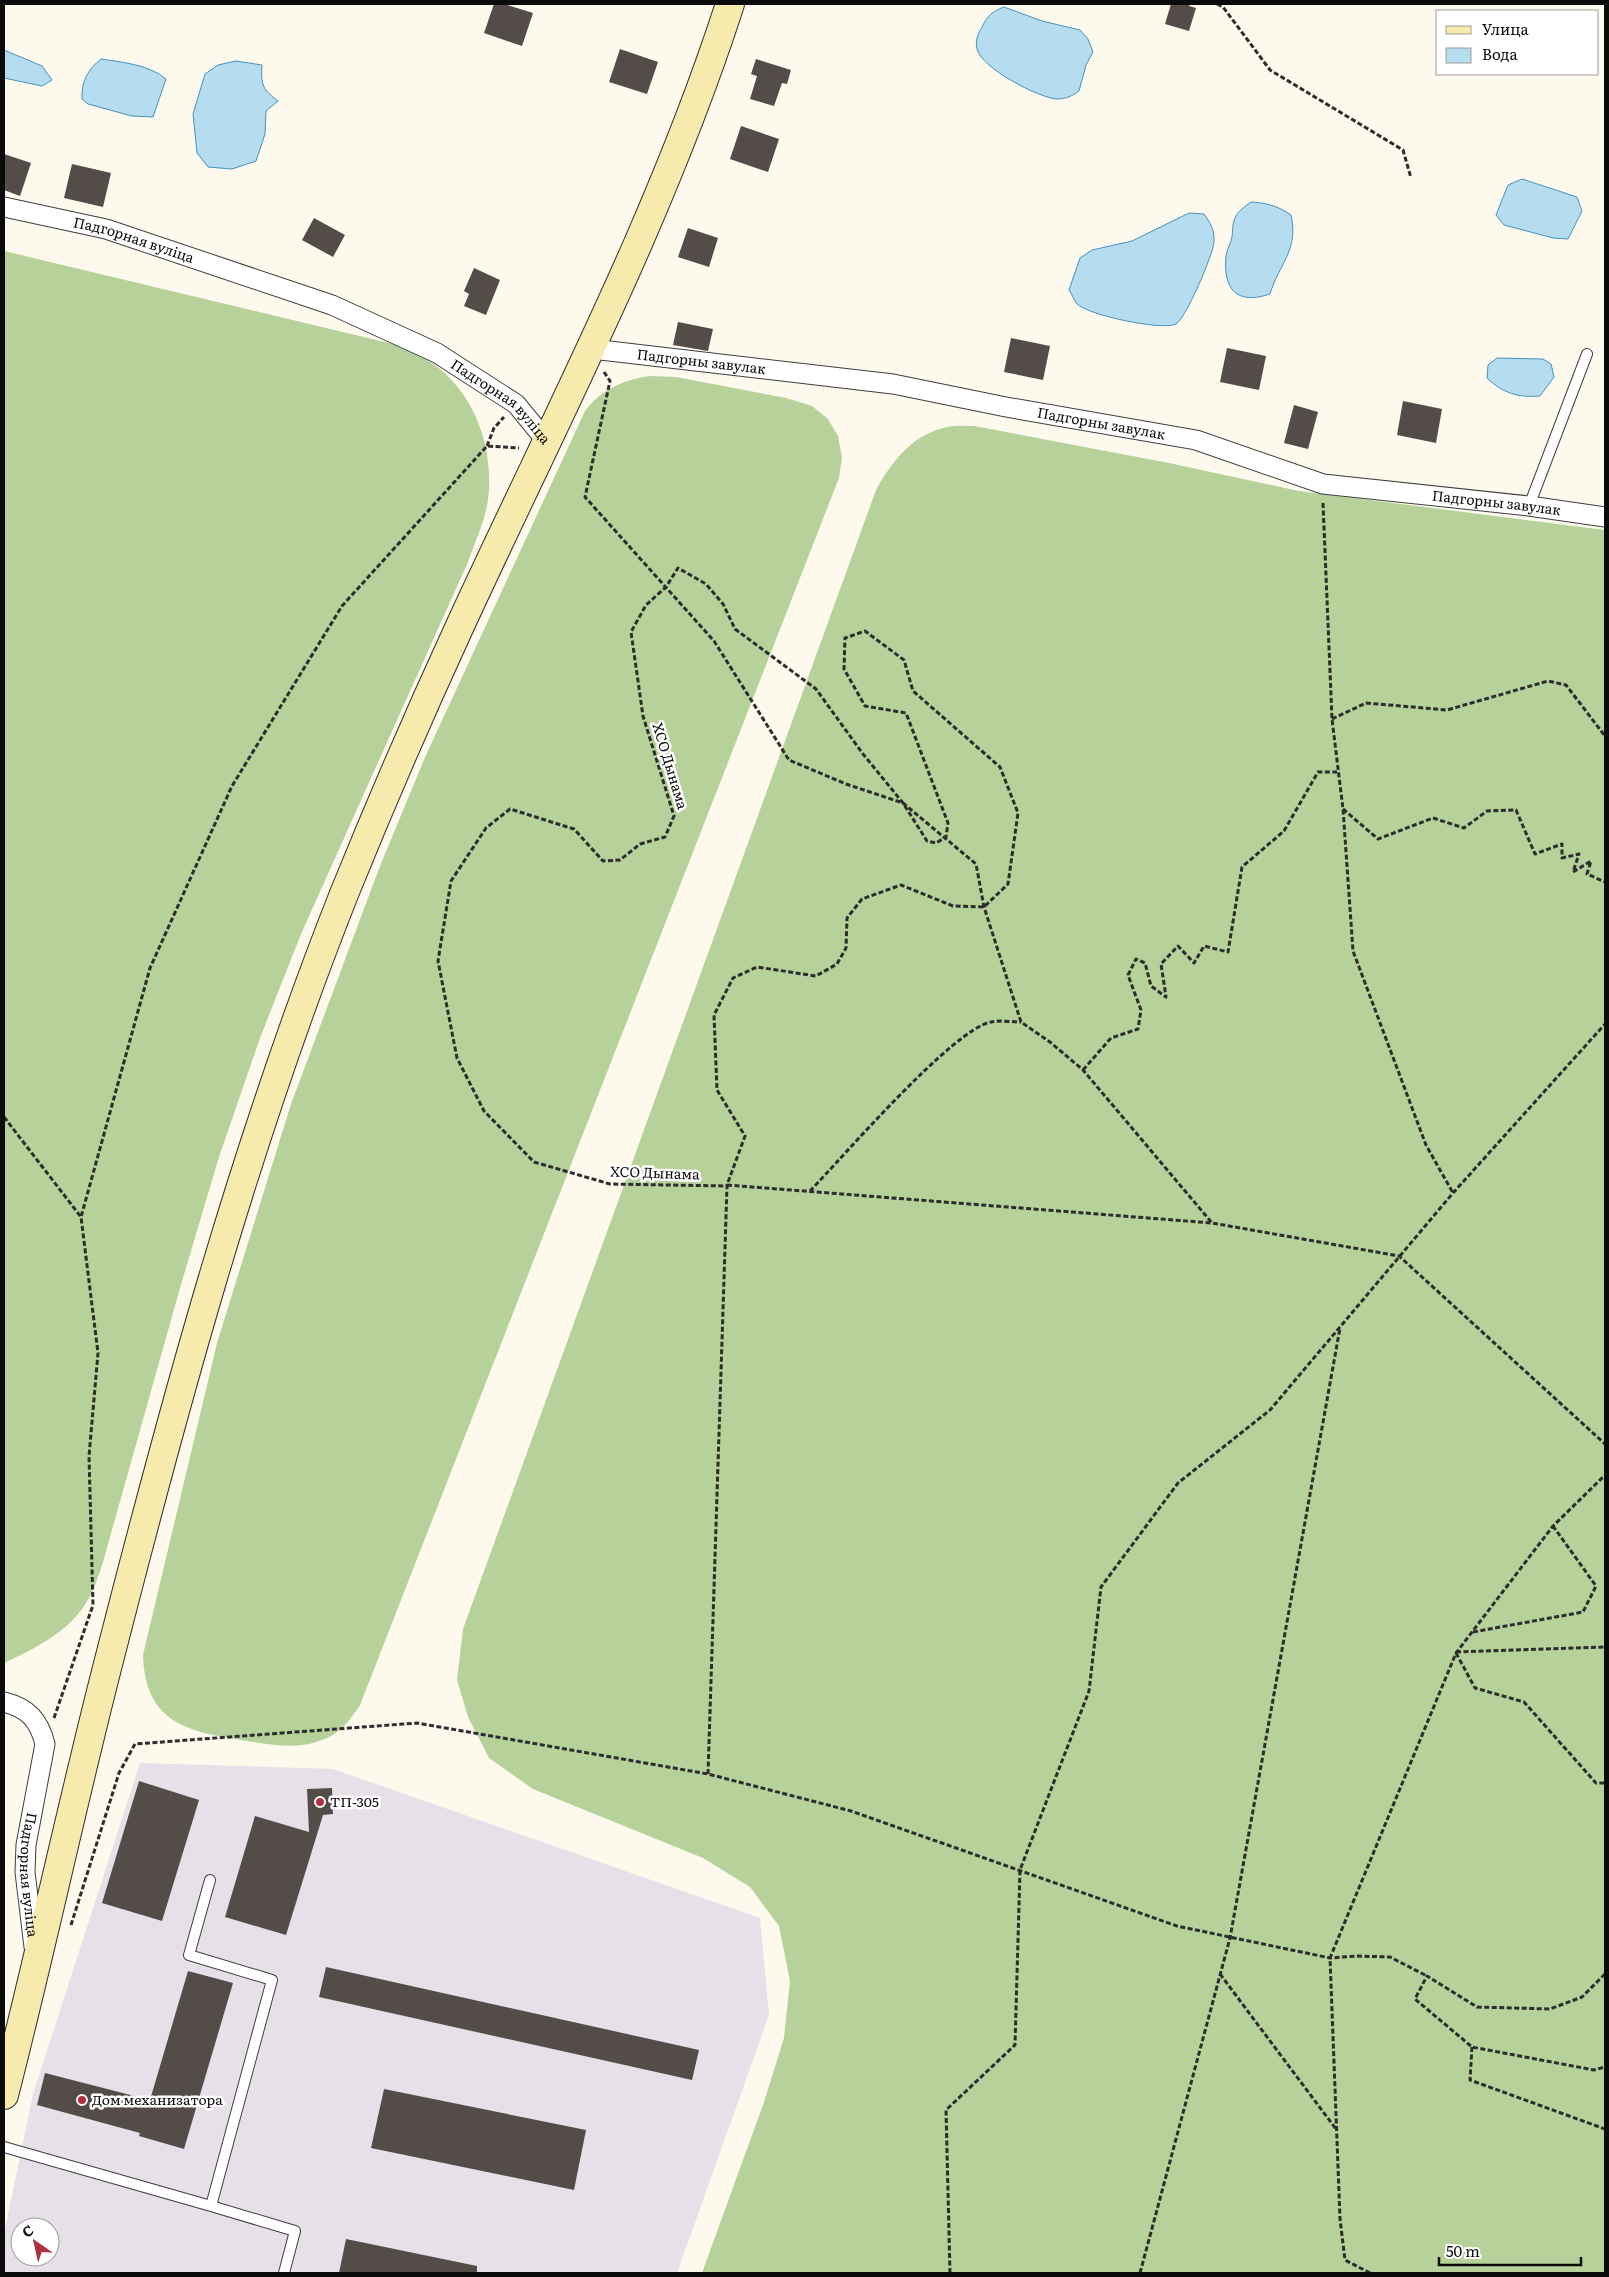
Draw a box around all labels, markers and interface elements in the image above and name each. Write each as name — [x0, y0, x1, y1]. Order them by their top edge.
legend — [1436, 10, 1599, 75]
text: Улица — [1482, 17, 1530, 40]
text: Вода — [1482, 42, 1519, 65]
street label: Падгорная вуліца — [72, 211, 198, 267]
street label: Падгорны завулак — [636, 343, 768, 378]
street label: Падгорная вуліца — [447, 354, 556, 448]
street label: Падгорны завулак — [1036, 402, 1168, 444]
street label: Падгорны завулак — [1431, 485, 1563, 520]
street label: XCO Дынама — [648, 720, 694, 812]
street label: XCO Дынама — [610, 1160, 701, 1184]
place label: ТП-305 — [330, 1791, 379, 1811]
marker: ТП-305 — [314, 1796, 326, 1808]
street label: Падгорная вуліца — [16, 1811, 44, 1939]
place label: Дом механизатора — [92, 2089, 223, 2109]
marker: Дом механизатора — [76, 2094, 88, 2106]
north arrow — [10, 2217, 60, 2267]
text: С — [17, 2219, 37, 2241]
scale bar — [1439, 2234, 1582, 2266]
text: 50 m — [1446, 2239, 1480, 2262]

